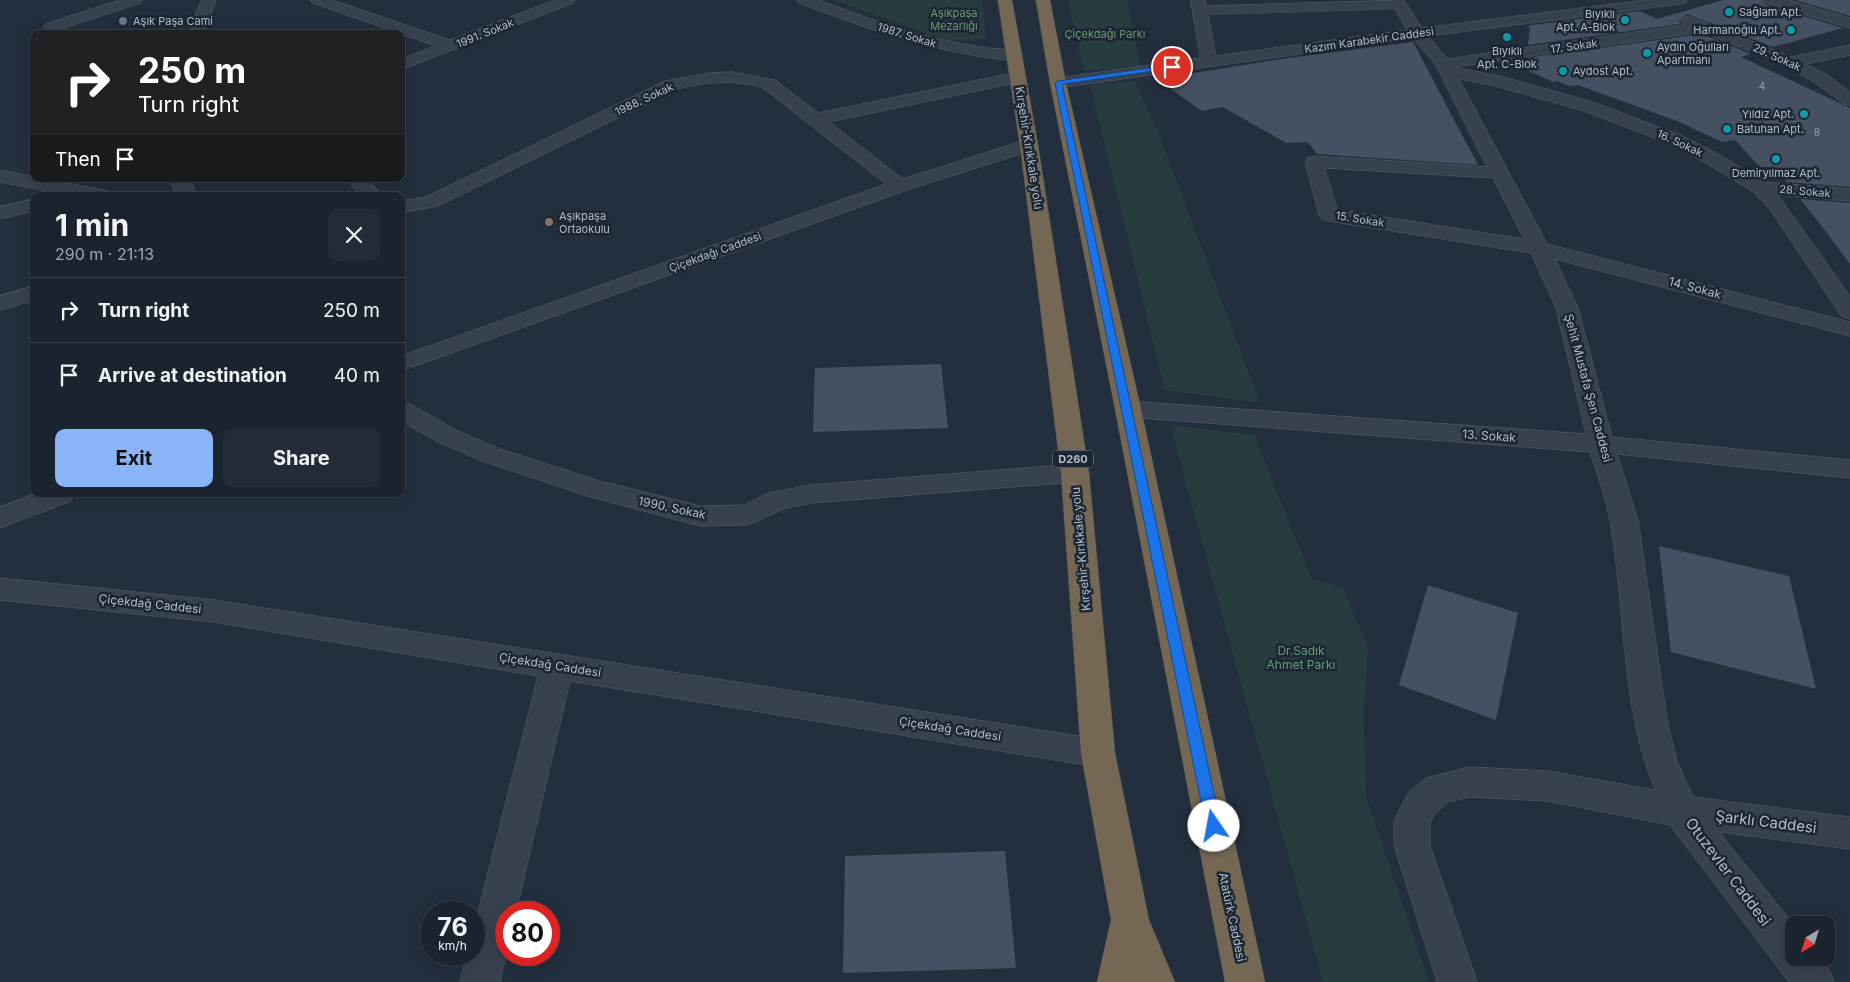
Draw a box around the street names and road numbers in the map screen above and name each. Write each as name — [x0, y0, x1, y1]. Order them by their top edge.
street label: 1991. Sokak — [454, 15, 516, 51]
street label: 1987. Sokak — [876, 19, 938, 51]
street label: Kazım Karabekir Caddesi — [1303, 24, 1435, 56]
street label: 17. Sokak — [1550, 36, 1598, 56]
street label: 29. Sokak — [1751, 40, 1803, 74]
street label: 1988. Sokak — [613, 79, 675, 119]
street label: Kırşehir-Kırıkkale yolu — [1012, 85, 1047, 210]
street label: 16. Sokak — [1655, 126, 1705, 160]
street label: 28. Sokak — [1779, 182, 1831, 200]
street label: 15. Sokak — [1335, 208, 1385, 230]
street label: Çiçekdağı Caddesi — [667, 229, 763, 275]
street label: 14. Sokak — [1667, 273, 1723, 302]
street label: Şehit Mustafa Şen Caddesi — [1561, 312, 1616, 464]
street label: 13. Sokak — [1462, 426, 1517, 445]
road number: D260 — [1053, 450, 1093, 468]
street label: Kırşehir-Kırıkkale yolu — [1068, 487, 1093, 612]
street label: 1990. Sokak — [637, 493, 708, 522]
street label: Çiçekdağ Caddesi — [98, 591, 202, 616]
street label: Çiçekdağ Caddesi — [498, 649, 602, 680]
street label: Çiçekdağ Caddesi — [898, 713, 1002, 744]
street label: Şarklı Caddesi — [1714, 806, 1818, 837]
street label: Otuzevler Caddesi — [1682, 814, 1775, 930]
street label: Atatürk Caddesi — [1216, 871, 1249, 963]

